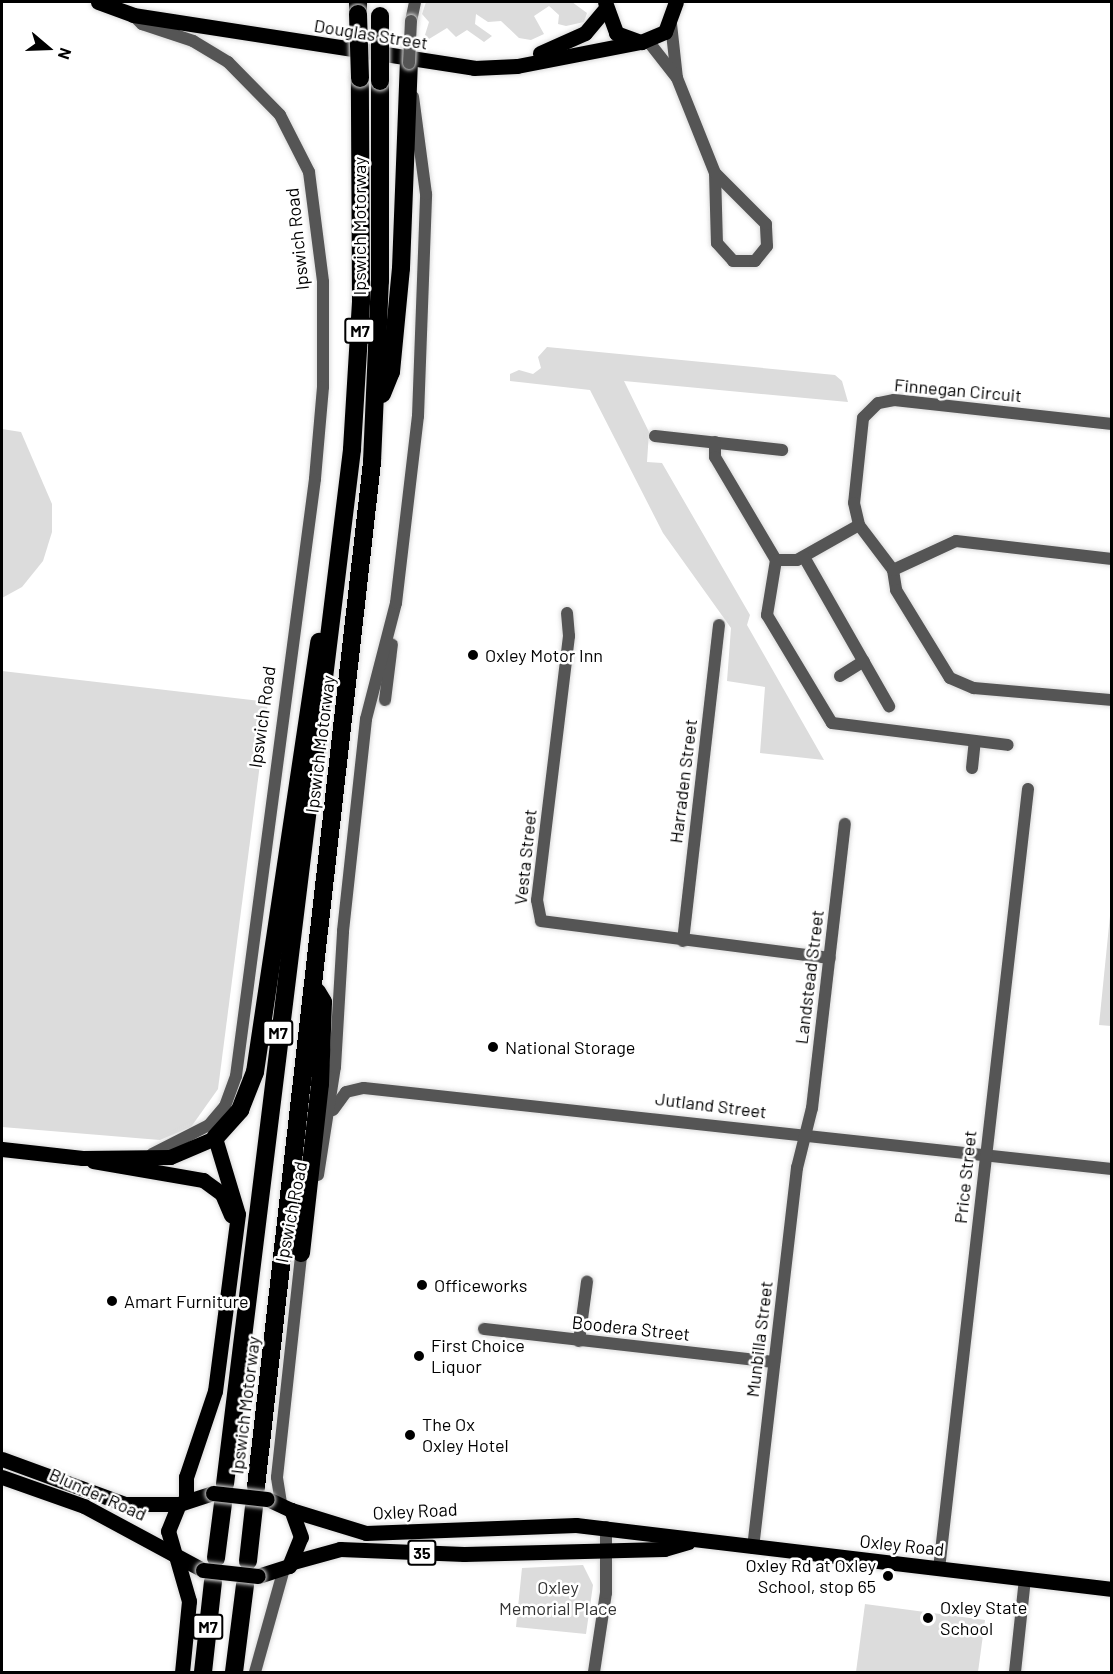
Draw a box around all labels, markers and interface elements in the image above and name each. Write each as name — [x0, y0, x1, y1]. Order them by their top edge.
street label: Douglas Street — [313, 14, 429, 54]
north arrow — [18, 18, 78, 78]
text: N — [55, 46, 76, 62]
street label: Ipswich Motorway — [348, 157, 370, 295]
street label: Ipswich Road — [281, 187, 313, 291]
road number: M7 — [344, 318, 376, 344]
street label: Finnegan Circuit — [893, 374, 1023, 406]
place label: Oxley Motor Inn — [485, 644, 603, 666]
marker: Oxley Motor Inn — [466, 648, 480, 662]
street label: Ipswich Road — [244, 665, 280, 769]
street label: Ipswich Motorway — [301, 674, 339, 814]
street label: Harraden Street — [665, 718, 701, 844]
street label: Vesta Street — [509, 808, 541, 906]
street label: Landstead Street — [790, 909, 828, 1045]
road number: M7 — [262, 1020, 294, 1046]
place label: National Storage — [505, 1036, 635, 1058]
marker: National Storage — [486, 1040, 500, 1054]
street label: Jutland Street — [654, 1087, 768, 1123]
street label: Price Street — [949, 1129, 981, 1225]
street label: Ipswich Road — [271, 1160, 311, 1264]
place label: Officeworks — [434, 1274, 527, 1296]
marker: Officeworks — [415, 1278, 429, 1292]
street label: Munbilla Street — [741, 1280, 777, 1398]
place label: Amart Furniture — [124, 1290, 249, 1312]
marker: Amart Furniture — [105, 1294, 119, 1308]
street label: Boodera Street — [571, 1311, 691, 1345]
street label: Ipswich Motorway — [226, 1335, 264, 1475]
place label: First Choice Liquor — [431, 1335, 525, 1378]
marker: First Choice Liquor — [412, 1349, 426, 1363]
place label: The Ox Oxley Hotel — [422, 1414, 509, 1456]
marker: The Ox Oxley Hotel — [403, 1428, 417, 1442]
street label: Blunder Road — [46, 1463, 150, 1525]
street label: Oxley Road — [372, 1498, 458, 1524]
street label: Oxley Road — [859, 1530, 945, 1560]
road number: 35 — [407, 1540, 437, 1566]
place label: Oxley Rd at Oxley School, stop 65 — [746, 1555, 876, 1598]
marker: Oxley Rd at Oxley School, stop 65 — [881, 1569, 895, 1583]
park label: Oxley Memorial Place — [499, 1577, 617, 1620]
place label: Oxley State School — [940, 1597, 1027, 1640]
marker: Oxley State School — [921, 1611, 935, 1625]
road number: M7 — [192, 1614, 224, 1640]

